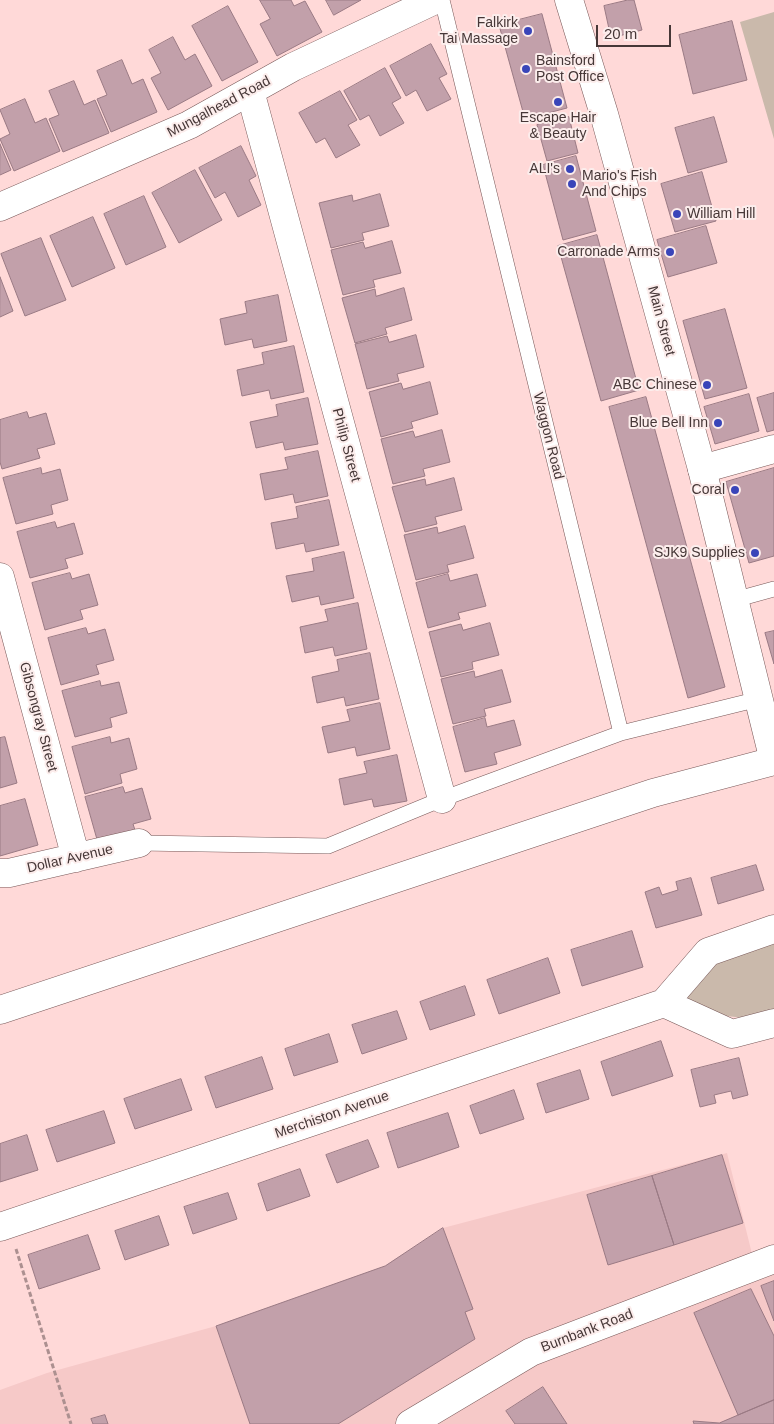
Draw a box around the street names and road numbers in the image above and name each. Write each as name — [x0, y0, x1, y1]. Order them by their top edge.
street label: Mungalhead Road — [165, 73, 273, 141]
street label: Main Street — [644, 284, 678, 358]
street label: Waggon Road — [529, 391, 567, 481]
street label: Philip Street — [328, 406, 364, 484]
street label: Gibsongray Street — [15, 660, 61, 774]
street label: Dollar Avenue — [25, 841, 115, 877]
street label: Merchiston Avenue — [273, 1088, 391, 1142]
street label: Burnbank Road — [539, 1306, 635, 1356]

